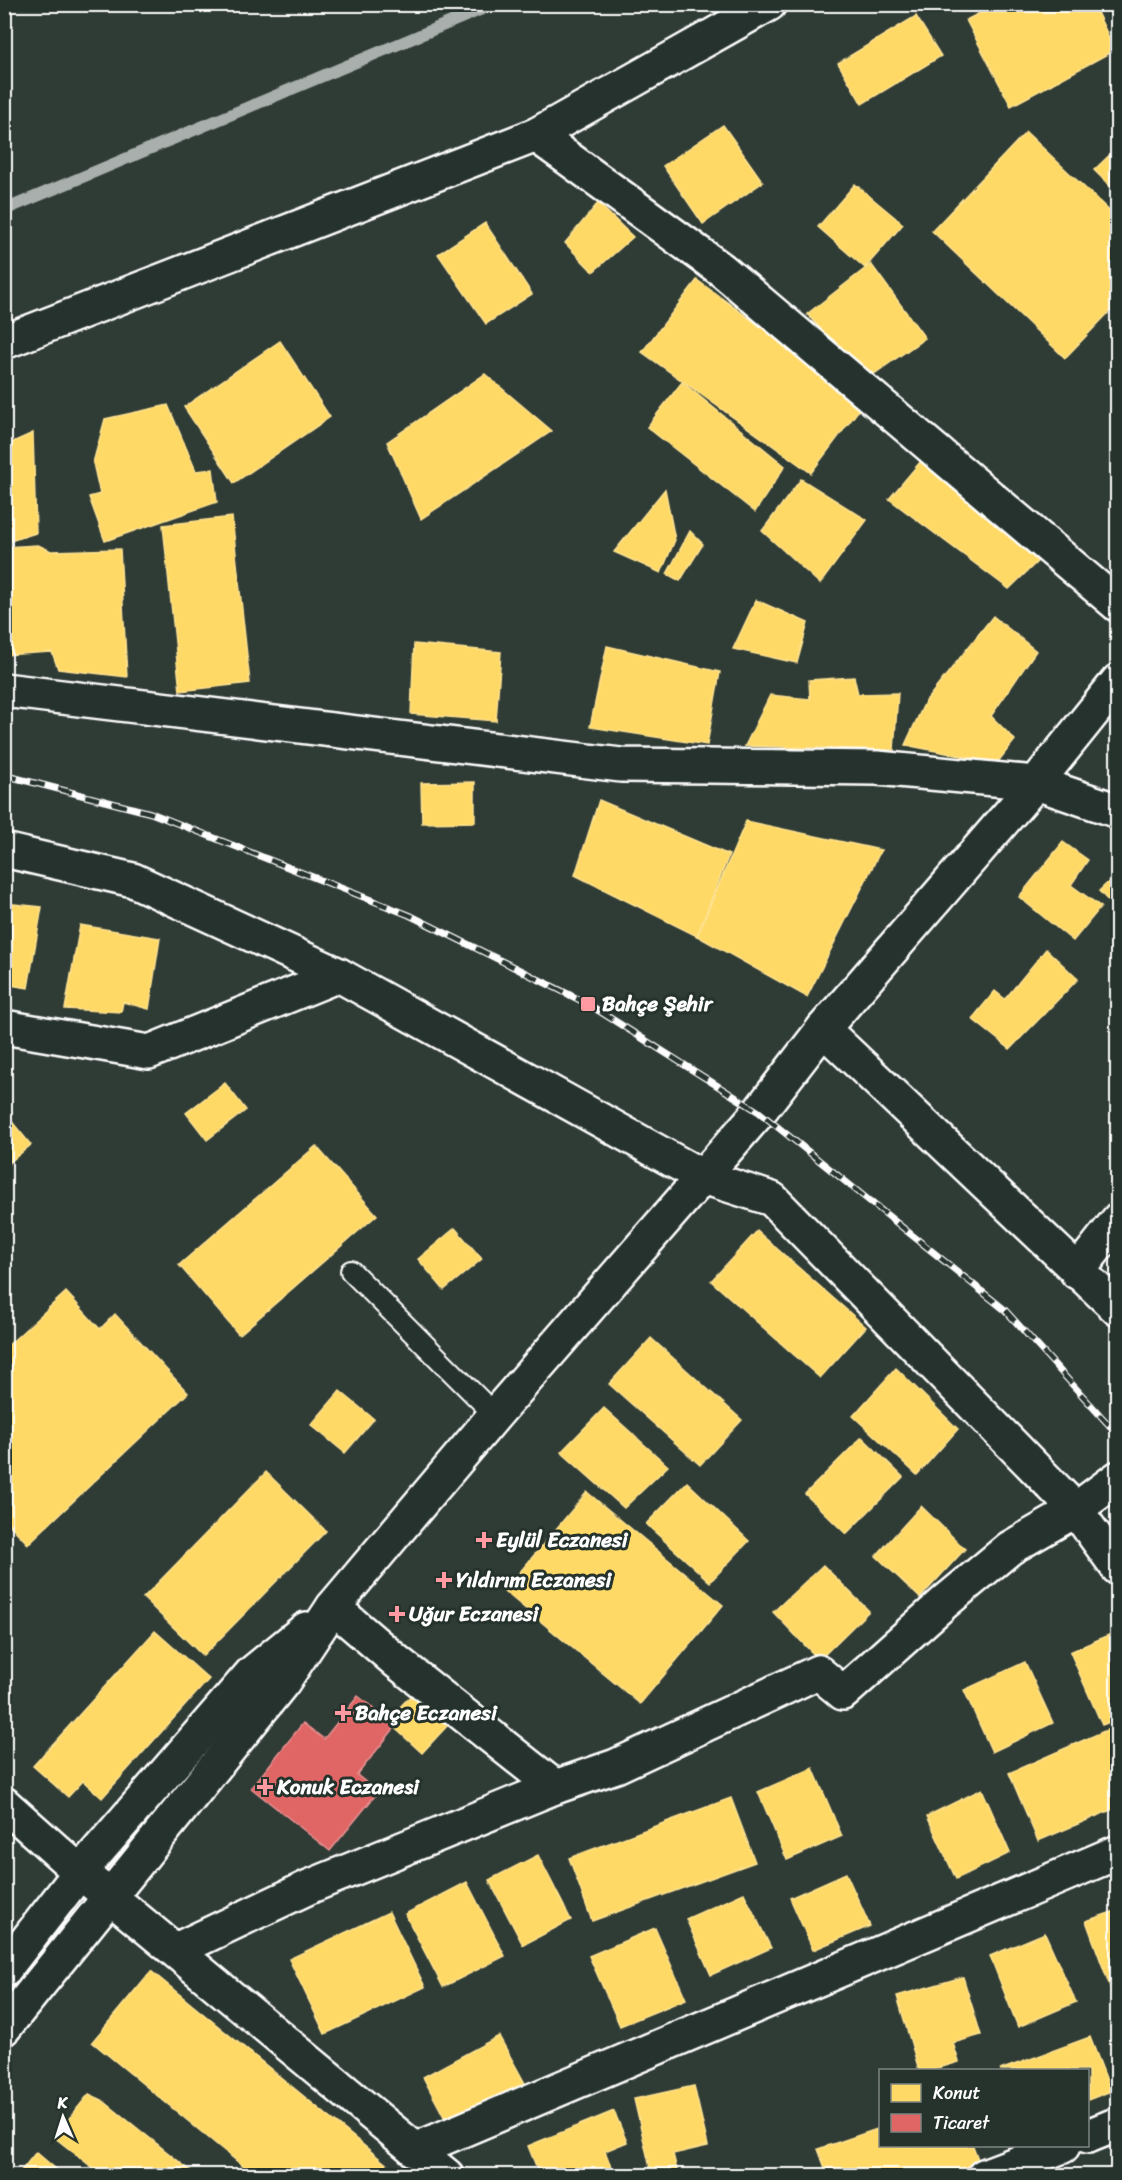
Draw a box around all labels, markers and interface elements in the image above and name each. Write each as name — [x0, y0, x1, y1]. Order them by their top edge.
place label: Bahçe Şehir — [602, 985, 714, 1023]
marker: Bahçe Şehir — [579, 995, 597, 1013]
place label: Eylül Eczanesi — [496, 1521, 629, 1559]
marker: Eylül Eczanesi — [477, 1533, 491, 1547]
place label: Yıldırım Eczanesi — [456, 1561, 612, 1599]
marker: Yıldırım Eczanesi — [437, 1573, 451, 1587]
place label: Uğur Eczanesi — [409, 1595, 540, 1633]
marker: Uğur Eczanesi — [390, 1607, 404, 1621]
place label: Bahçe Eczanesi — [355, 1694, 498, 1732]
marker: Bahçe Eczanesi — [336, 1706, 350, 1720]
place label: Konuk Eczanesi — [276, 1768, 420, 1806]
marker: Konuk Eczanesi — [258, 1780, 272, 1794]
legend — [879, 2069, 1089, 2147]
text: Konut — [933, 2077, 980, 2109]
north arrow — [33, 2087, 93, 2147]
text: K — [56, 2088, 69, 2117]
text: Ticaret — [933, 2107, 990, 2139]

